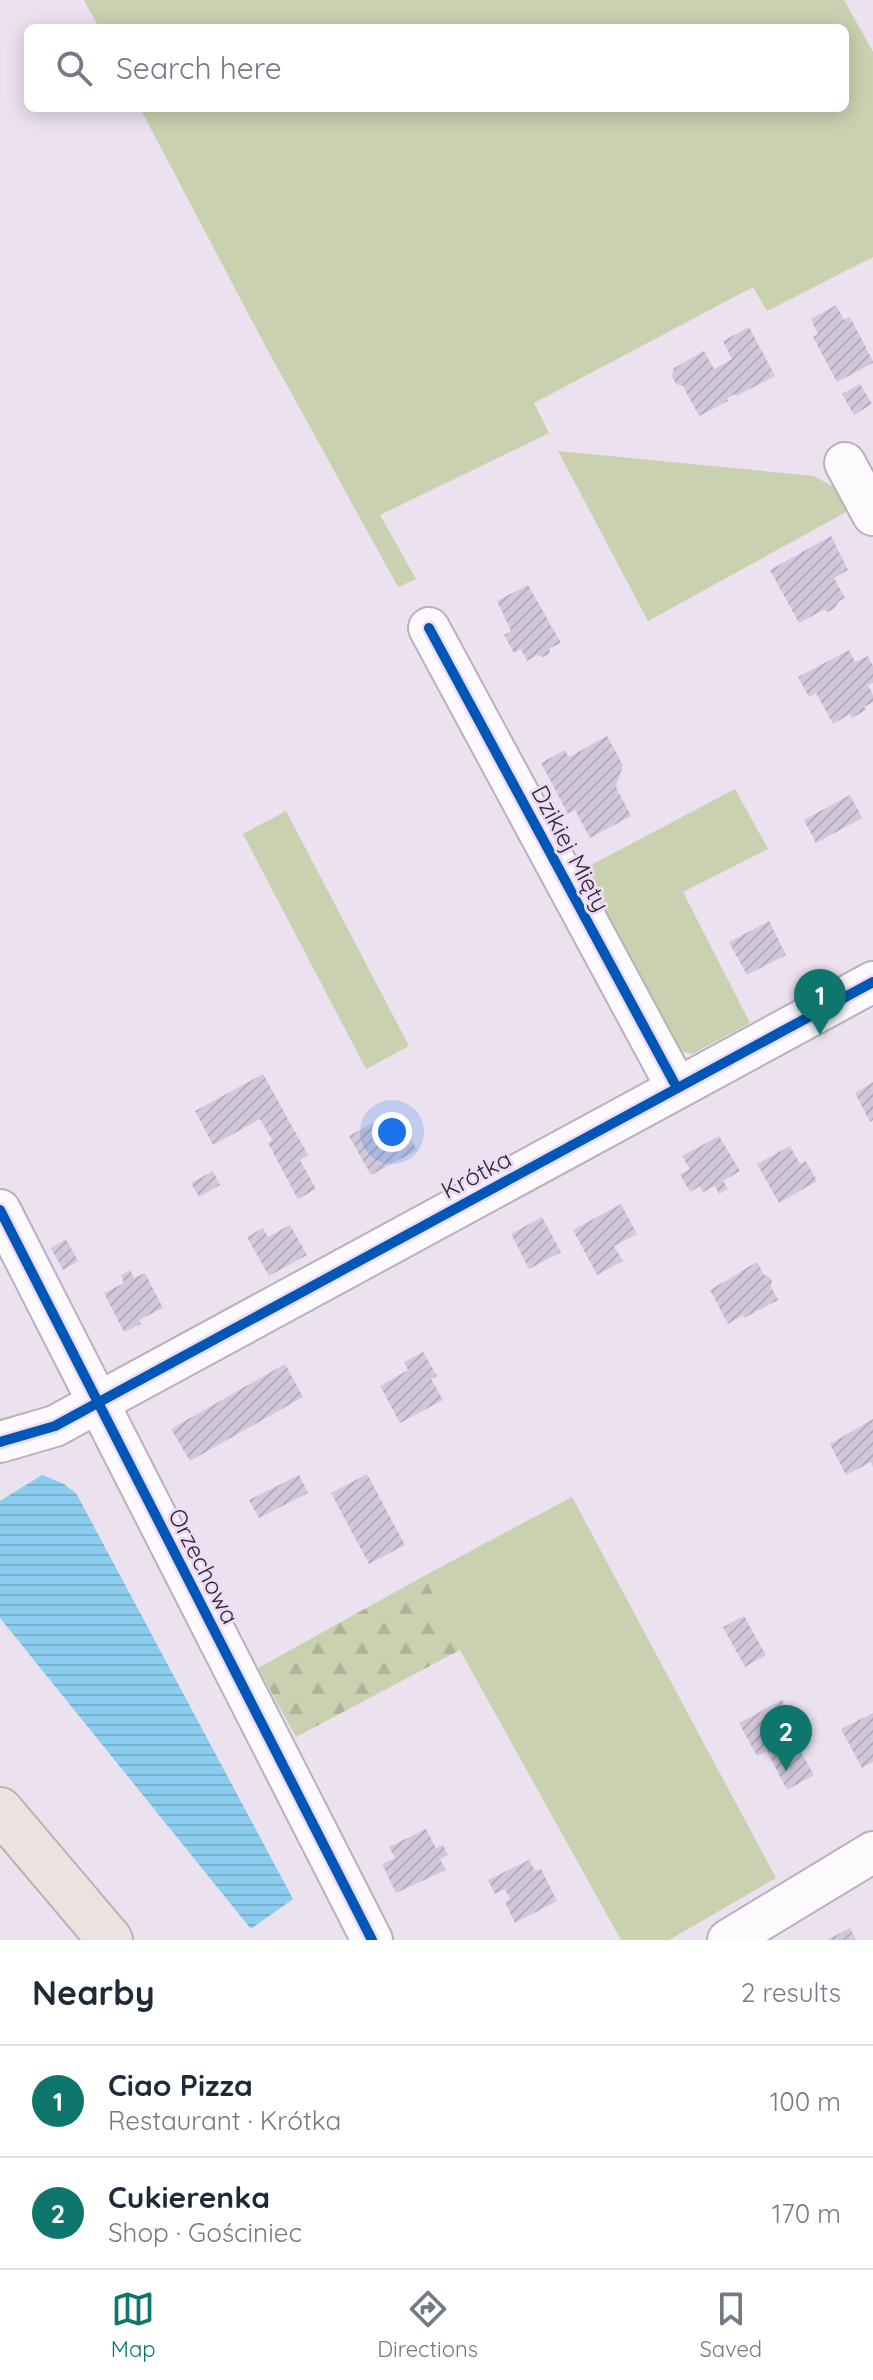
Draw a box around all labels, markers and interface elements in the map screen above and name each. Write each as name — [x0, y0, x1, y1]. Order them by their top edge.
search box — [24, 24, 849, 112]
icon: search — [52, 46, 96, 90]
text: Search here — [116, 49, 282, 87]
street label: Dzikiej Mięty — [525, 780, 617, 916]
pin: 1 — [794, 969, 846, 1035]
your location — [372, 1112, 412, 1152]
street label: Krótka — [436, 1143, 516, 1205]
street label: Orzechowa — [162, 1503, 246, 1629]
pin: 2 — [760, 1705, 812, 1771]
text: Nearby — [32, 1971, 155, 2014]
text: 2 results — [741, 1976, 841, 2009]
text: Ciao Pizza — [108, 2066, 253, 2104]
text: 1 — [53, 2085, 63, 2118]
text: 100 m — [770, 2085, 841, 2118]
text: Restaurant · Krótka — [108, 2104, 341, 2137]
text: Cukierenka — [108, 2178, 270, 2216]
text: 2 — [51, 2197, 65, 2230]
text: 170 m — [772, 2197, 841, 2230]
text: Shop · Gościniec — [108, 2216, 302, 2249]
tab: Map — [111, 2287, 156, 2363]
tab: Directions — [377, 2287, 478, 2363]
tab: Saved — [699, 2287, 762, 2363]

